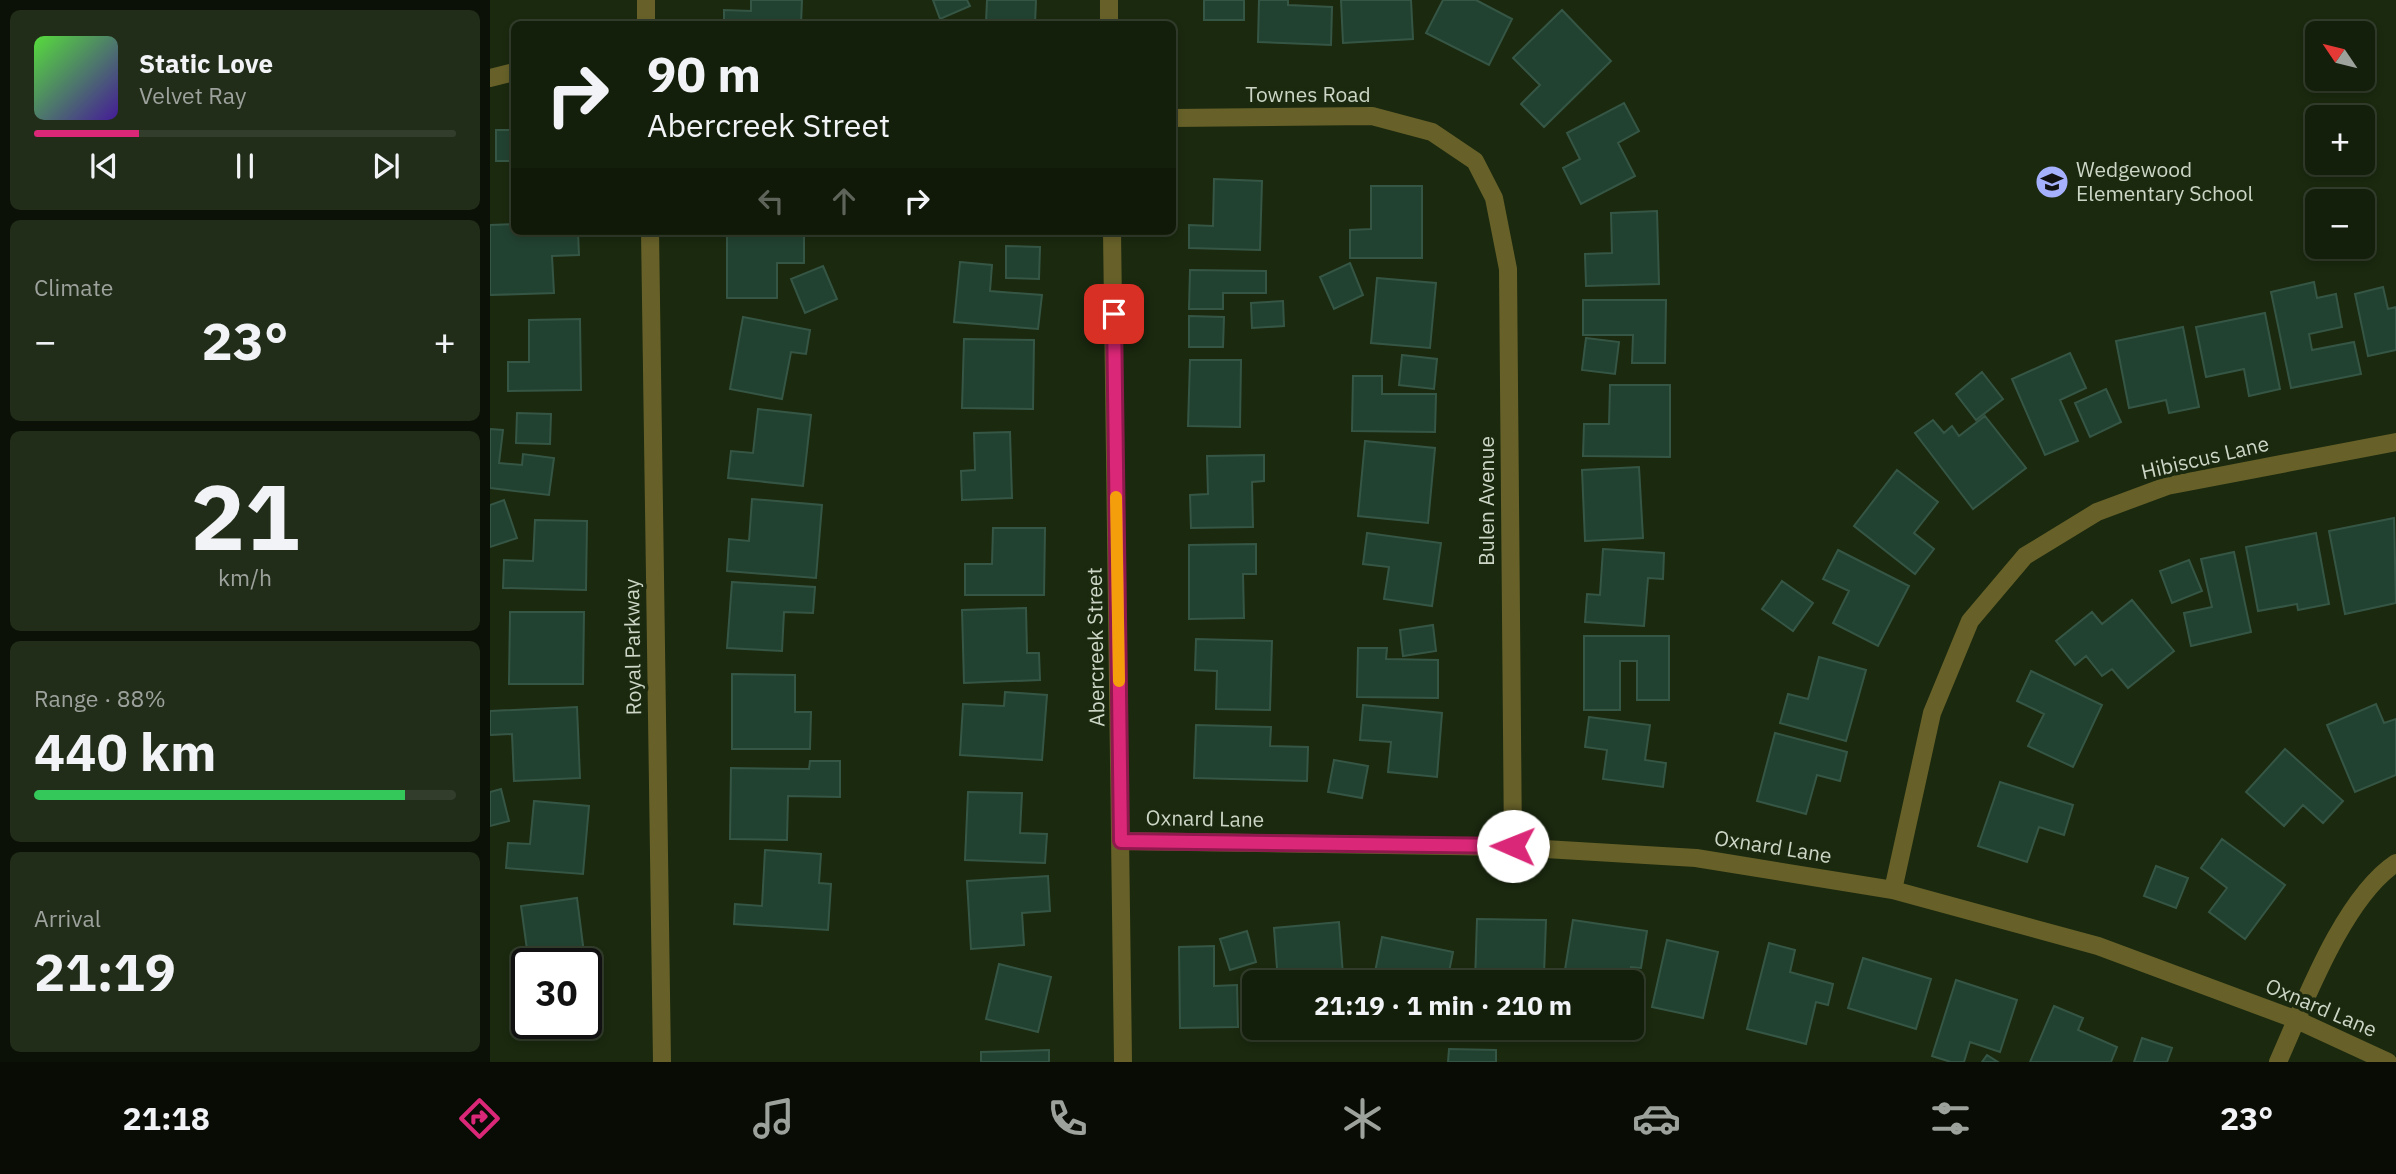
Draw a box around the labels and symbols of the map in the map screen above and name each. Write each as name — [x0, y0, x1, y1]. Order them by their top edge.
north arrow — [2305, 21, 2375, 91]
street label: Townes Road — [1245, 80, 1371, 108]
place label: Wedgewood Elementary School — [2076, 155, 2253, 207]
school or university icon: Wedgewood Elementary School — [2033, 163, 2071, 201]
pin — [1084, 284, 1144, 344]
street label: Hibiscus Lane — [2138, 429, 2272, 485]
street label: Bulen Avenue — [1472, 436, 1500, 566]
street label: Abercreek Street — [1080, 567, 1110, 727]
street label: Royal Parkway — [617, 578, 647, 716]
street label: Oxnard Lane — [1146, 803, 1265, 833]
position arrow — [1476, 809, 1550, 883]
street label: Oxnard Lane — [1712, 823, 1834, 869]
speed limit sign: 30 — [511, 948, 602, 1039]
street label: Oxnard Lane — [2261, 971, 2381, 1043]

